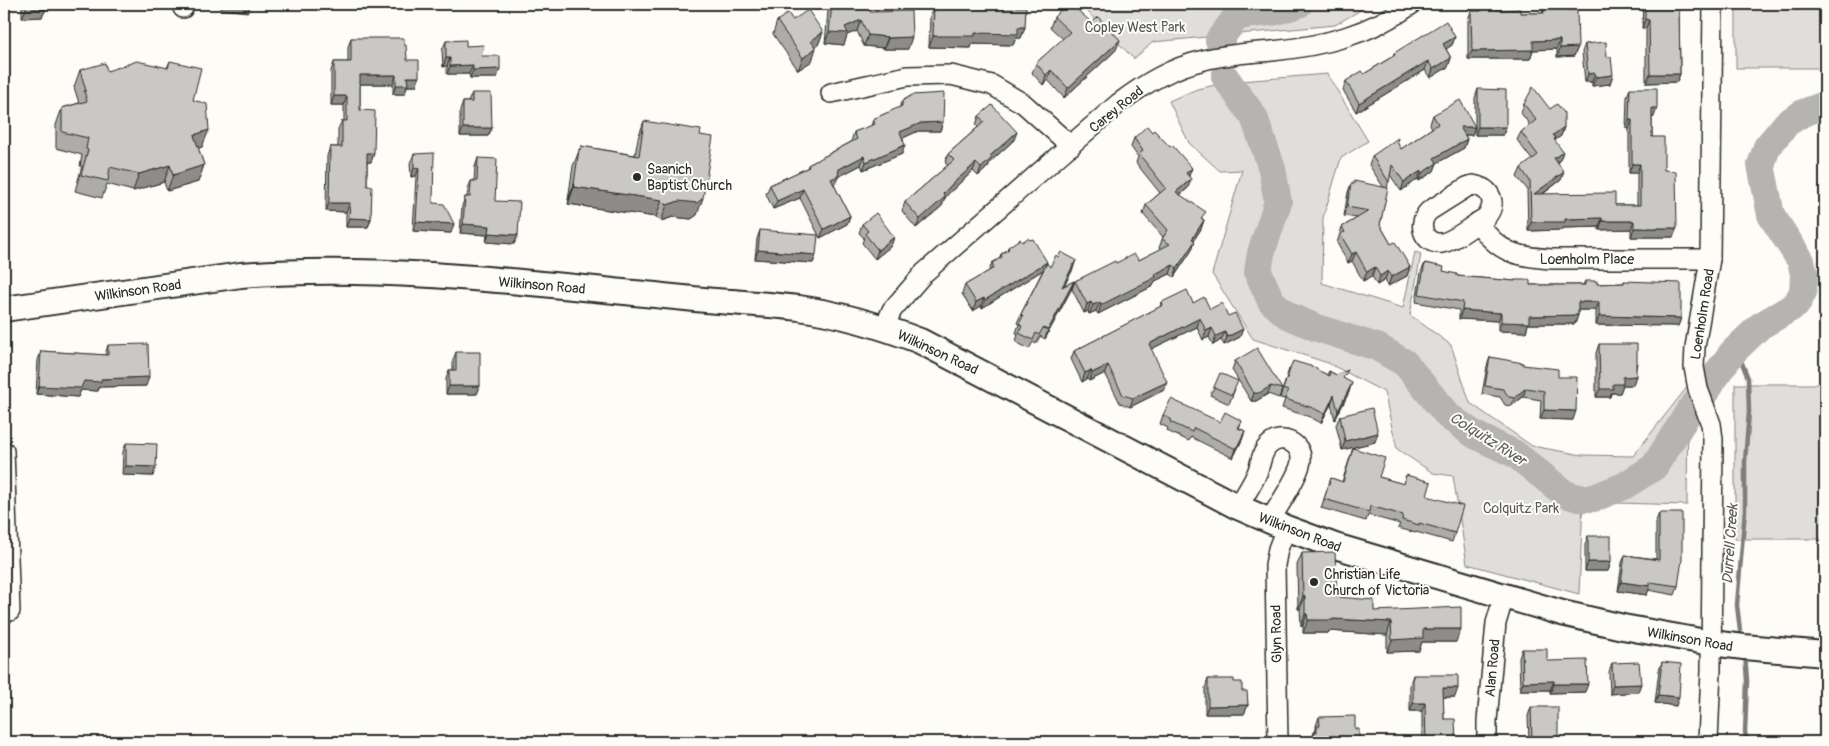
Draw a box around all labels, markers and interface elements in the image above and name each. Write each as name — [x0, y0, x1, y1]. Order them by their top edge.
park label: Copley West Park — [1085, 19, 1185, 36]
street label: Carey Road — [1086, 82, 1147, 136]
place label: Saanich Baptist Church — [647, 161, 732, 194]
marker: Saanich Baptist Church — [631, 171, 643, 183]
street label: Loenholm Place — [1540, 251, 1634, 268]
street label: Loenholm Road — [1687, 267, 1718, 361]
street label: Wilkinson Road — [498, 273, 586, 298]
street label: Wilkinson Road — [94, 276, 183, 305]
street label: Wilkinson Road — [895, 326, 981, 379]
water label: Colquitz River — [1446, 408, 1531, 471]
park label: Colquitz Park — [1483, 500, 1559, 517]
water label: Durrell Creek — [1718, 502, 1743, 585]
street label: Wilkinson Road — [1256, 509, 1344, 556]
place label: Christian Life Church of Victoria — [1324, 566, 1429, 599]
marker: Christian Life Church of Victoria — [1308, 576, 1320, 588]
street label: Glyn Road — [1267, 605, 1286, 663]
street label: Wilkinson Road — [1645, 624, 1734, 655]
street label: Alan Road — [1481, 638, 1504, 698]

